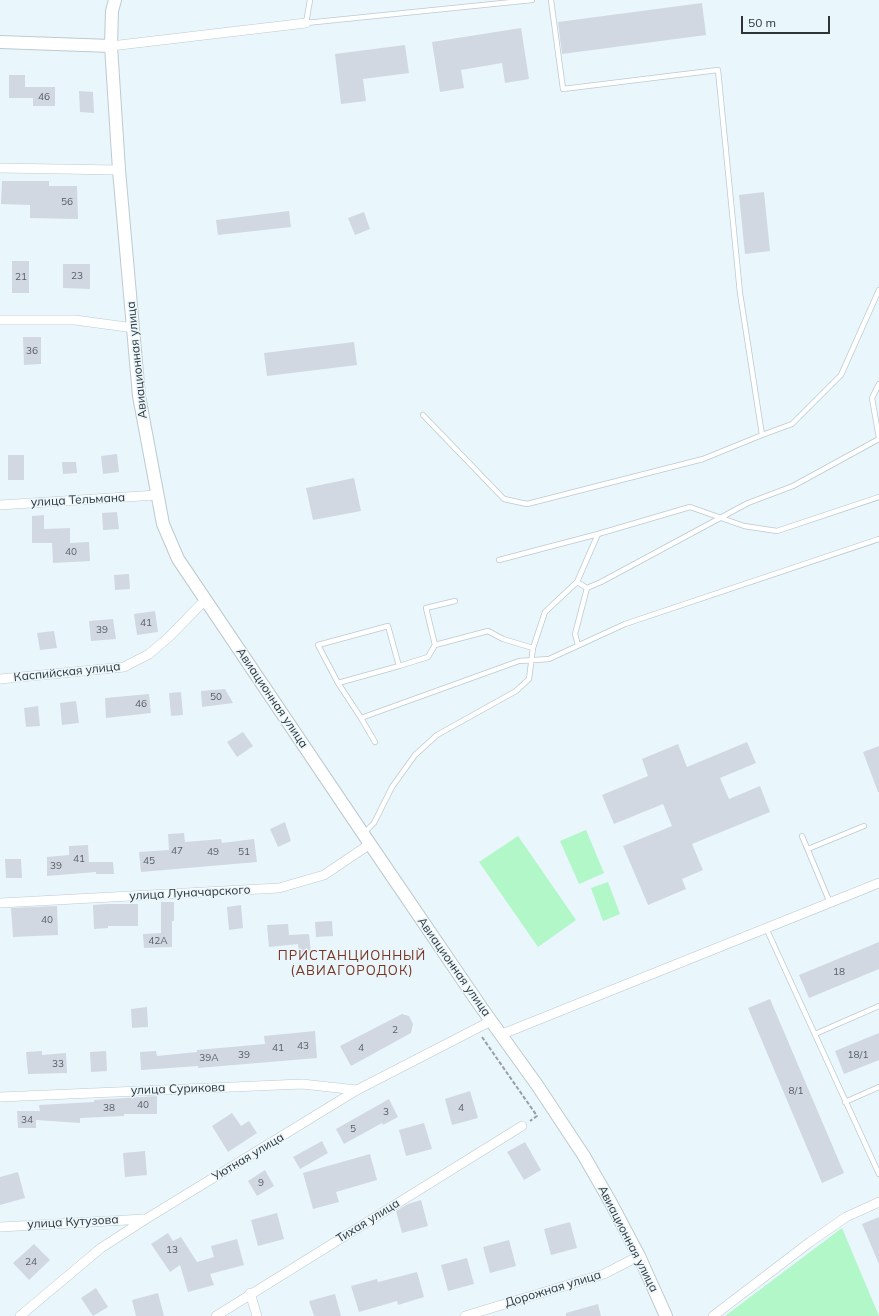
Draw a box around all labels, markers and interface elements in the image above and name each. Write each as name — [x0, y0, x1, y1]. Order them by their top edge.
scale bar — [743, 8, 832, 34]
text: 50 m — [748, 15, 776, 30]
house number: 46 — [38, 91, 50, 103]
house number: 56 — [61, 196, 73, 208]
house number: 23 — [71, 270, 83, 282]
house number: 21 — [15, 271, 27, 283]
street label: Авиационная улица — [124, 301, 150, 419]
house number: 36 — [26, 345, 38, 357]
street label: улица Тельмана — [30, 490, 126, 510]
house number: 40 — [65, 546, 77, 558]
house number: 41 — [140, 617, 152, 629]
house number: 39 — [96, 624, 108, 636]
street label: Авиационная улица — [233, 645, 311, 751]
street label: Каспийская улица — [13, 659, 121, 685]
house number: 50 — [210, 691, 222, 703]
house number: 46 — [135, 698, 147, 710]
house number: 47 — [171, 845, 183, 857]
house number: 49 — [207, 846, 219, 858]
house number: 51 — [238, 846, 250, 858]
house number: 41 — [73, 853, 85, 865]
house number: 45 — [143, 855, 155, 867]
house number: 39 — [50, 860, 62, 872]
street label: улица Луначарского — [129, 883, 251, 903]
house number: 40 — [41, 914, 53, 926]
street label: Авиационная улица — [414, 915, 494, 1019]
house number: 42А — [148, 935, 168, 947]
district label: ПРИСТАНЦИОННЫЙ (АВИАГОРОДОК) — [278, 948, 426, 979]
house number: 18 — [833, 966, 845, 978]
house number: 2 — [392, 1024, 398, 1036]
house number: 43 — [297, 1040, 309, 1052]
house number: 41 — [272, 1042, 284, 1054]
house number: 4 — [358, 1042, 364, 1054]
house number: 39 — [238, 1049, 250, 1061]
house number: 18/1 — [848, 1049, 868, 1061]
house number: 39А — [199, 1052, 219, 1064]
house number: 33 — [52, 1058, 64, 1070]
street label: улица Сурикова — [131, 1080, 225, 1098]
house number: 8/1 — [789, 1085, 803, 1097]
house number: 40 — [137, 1099, 149, 1111]
house number: 38 — [103, 1102, 115, 1114]
house number: 4 — [458, 1102, 464, 1114]
house number: 3 — [383, 1106, 389, 1118]
house number: 34 — [21, 1114, 33, 1126]
house number: 5 — [350, 1123, 356, 1135]
street label: Уютная улица — [209, 1130, 287, 1184]
house number: 9 — [258, 1177, 264, 1189]
street label: Авиационная улица — [595, 1183, 661, 1295]
street label: Тихая улица — [334, 1196, 402, 1246]
street label: улица Кутузова — [27, 1212, 119, 1232]
house number: 13 — [166, 1244, 178, 1256]
house number: 24 — [25, 1256, 37, 1268]
street label: Дорожная улица — [503, 1268, 603, 1310]

